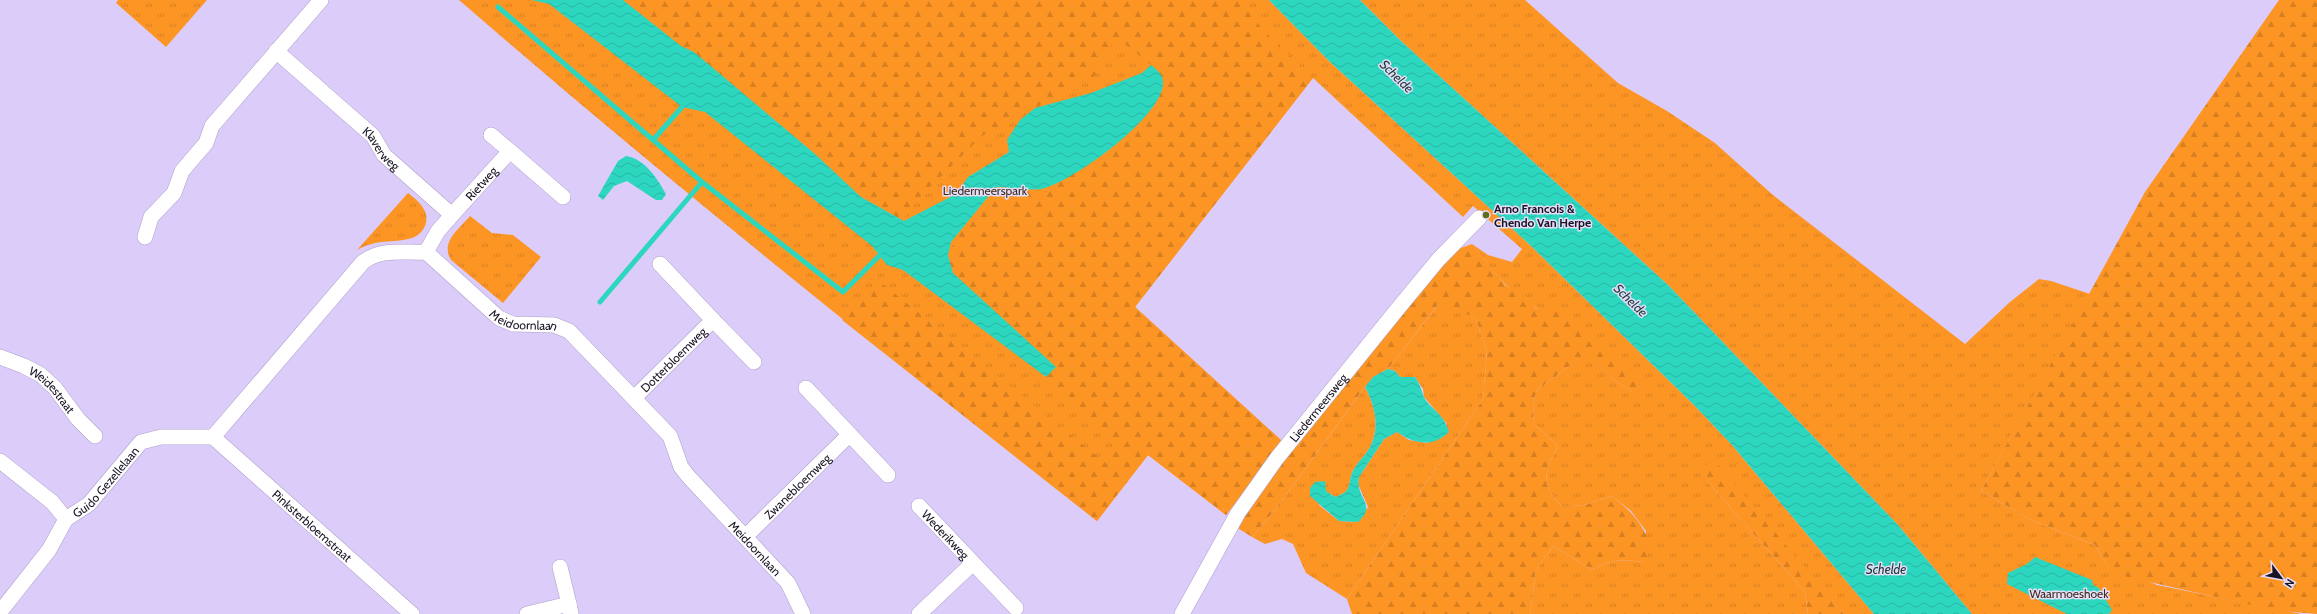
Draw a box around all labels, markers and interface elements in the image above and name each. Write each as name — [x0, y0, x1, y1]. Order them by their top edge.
water label: Schelde — [1377, 56, 1417, 96]
street label: Klaverweg — [360, 123, 404, 174]
street label: Rietweg — [462, 162, 501, 203]
park label: Liedermeerspark — [943, 183, 1028, 198]
place label: Arno Francois & Chendo Van Herpe — [1494, 201, 1591, 230]
marker: Arno Francois & Chendo Van Herpe — [1481, 210, 1491, 220]
water label: Schelde — [1611, 280, 1651, 320]
street label: Meidoornlaan — [487, 306, 560, 333]
street label: Dotterbloemweg — [637, 323, 710, 395]
street label: Weidestraat — [27, 363, 79, 416]
street label: Liedermeersweg — [1286, 369, 1351, 445]
street label: Guido Gezellelaan — [69, 443, 142, 520]
street label: Zwanebloemweg — [761, 449, 834, 522]
street label: Pinksterbloemstraat — [270, 486, 355, 565]
street label: Wederikweg — [919, 506, 974, 563]
street label: Meidoornlaan — [726, 517, 785, 579]
north arrow — [2261, 558, 2301, 598]
water label: Schelde — [1866, 561, 1906, 577]
text: N — [2281, 576, 2297, 590]
park label: Waarmoeshoek — [2029, 586, 2109, 601]

